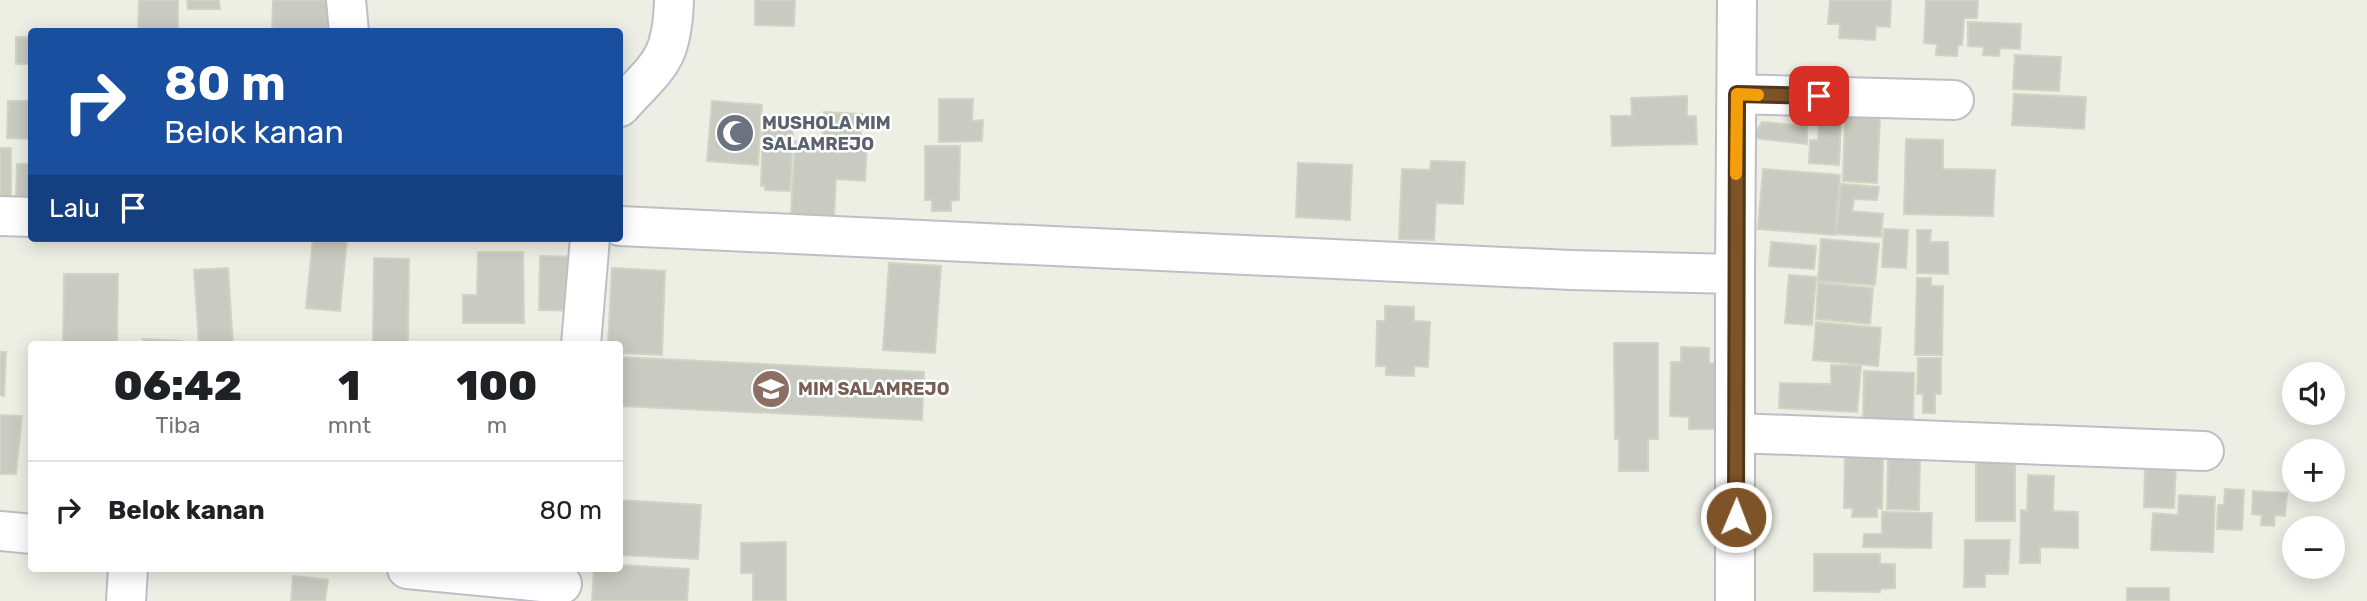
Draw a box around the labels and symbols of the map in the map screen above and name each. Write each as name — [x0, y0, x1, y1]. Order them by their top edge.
pin — [1789, 66, 1849, 126]
mosque icon: MUSHOLA MIM SALAMREJO — [714, 112, 756, 154]
place label: MUSHOLA MIM SALAMREJO — [762, 112, 891, 155]
school or university icon: MIM SALAMREJO — [750, 368, 792, 410]
place label: MIM SALAMREJO — [798, 378, 949, 400]
position arrow — [1699, 480, 1773, 554]

